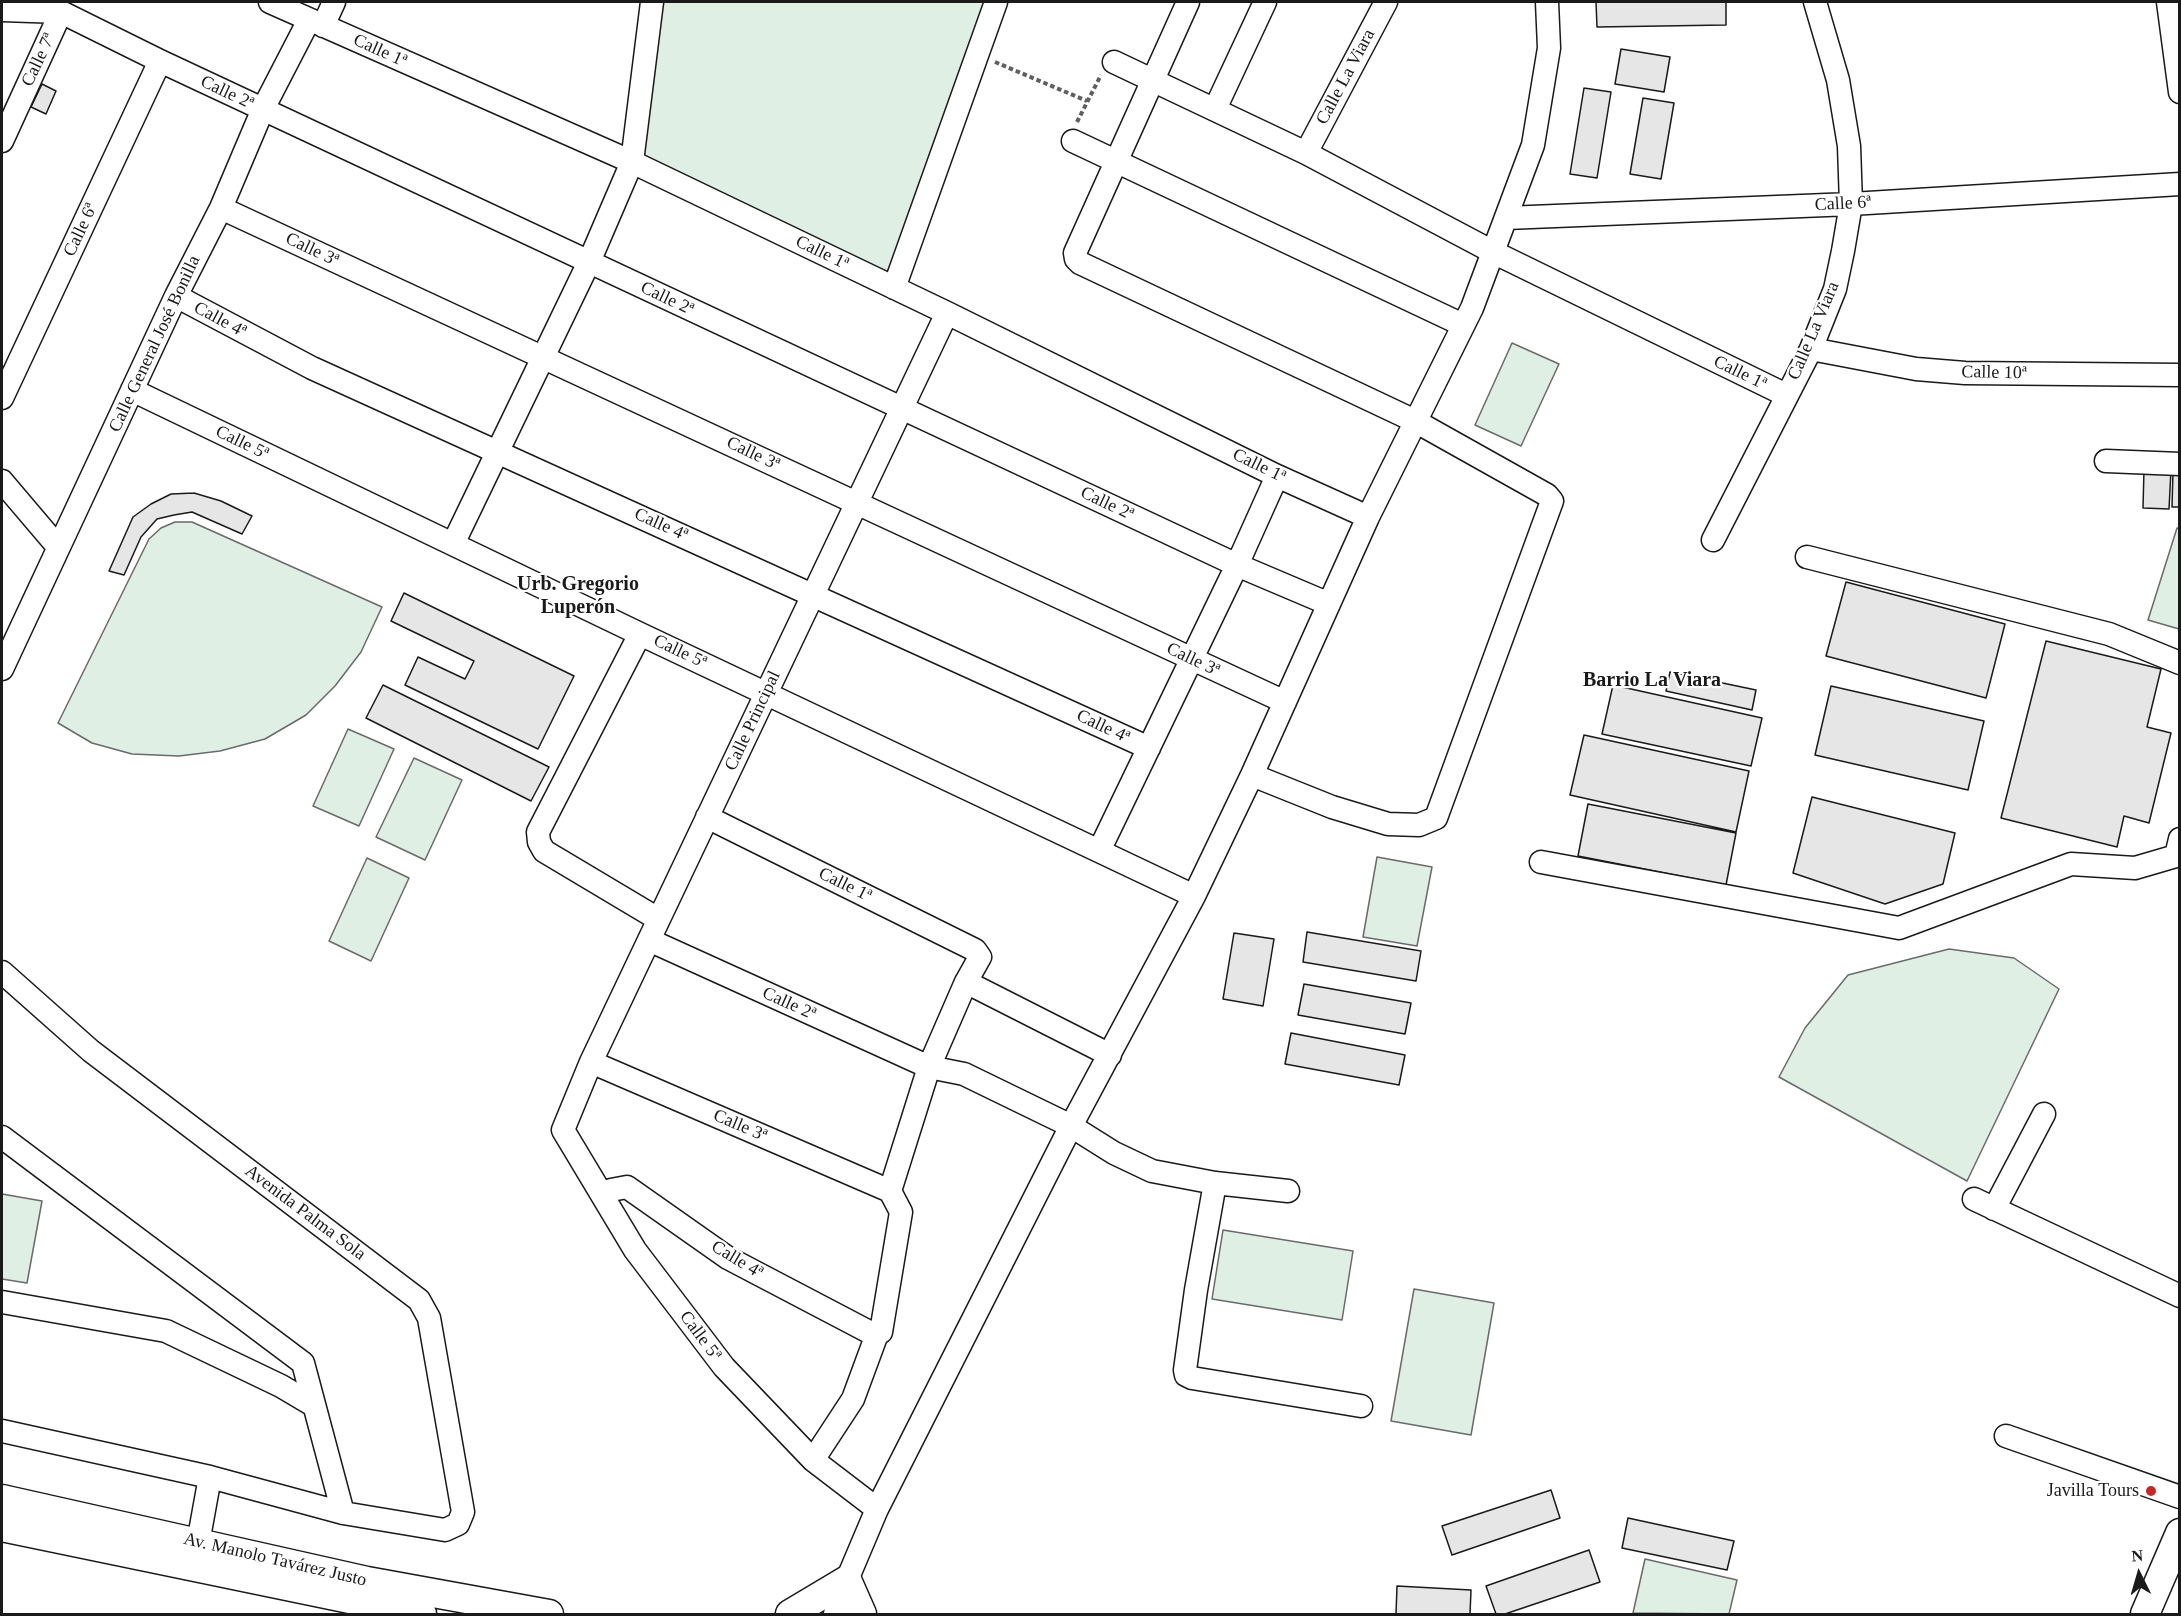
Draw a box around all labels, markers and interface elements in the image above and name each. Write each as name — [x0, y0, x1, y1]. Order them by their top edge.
street label: Calle La Viara — [1312, 26, 1380, 128]
street label: Calle 7ª — [17, 30, 61, 90]
street label: Calle 1ª — [350, 30, 410, 72]
street label: Calle 2ª — [197, 71, 257, 115]
street label: Calle 6ª — [1814, 192, 1872, 216]
street label: Calle 6ª — [59, 200, 103, 260]
street label: Calle 3ª — [282, 228, 342, 272]
street label: Calle 1ª — [792, 231, 852, 275]
street label: Calle General José Bonilla — [105, 252, 205, 436]
street label: Calle 2ª — [637, 277, 697, 321]
street label: Calle La Viara — [1784, 279, 1844, 383]
street label: Calle 4ª — [190, 297, 250, 343]
street label: Calle 1ª — [1710, 351, 1770, 395]
street label: Calle 10ª — [1961, 362, 2027, 384]
street label: Calle 5ª — [212, 421, 272, 465]
street label: Calle 3ª — [723, 432, 783, 476]
street label: Calle 1ª — [1229, 444, 1289, 488]
street label: Calle 2ª — [1077, 482, 1137, 526]
street label: Calle 4ª — [631, 504, 691, 546]
district label: Urb. Gregorio Luperón — [517, 573, 639, 620]
street label: Calle 5ª — [650, 630, 710, 674]
street label: Calle 3ª — [1163, 638, 1223, 682]
street label: Calle Principal — [721, 668, 785, 774]
district label: Barrio La Viara — [1583, 669, 1721, 693]
street label: Calle 4ª — [1073, 705, 1133, 749]
street label: Calle 1ª — [815, 863, 875, 907]
street label: Calle 2ª — [759, 983, 819, 1025]
street label: Calle 3ª — [710, 1105, 770, 1147]
street label: Avenida Palma Sola — [240, 1161, 370, 1265]
street label: Calle 4ª — [707, 1236, 767, 1284]
street label: Calle 5ª — [674, 1307, 726, 1365]
place label: Javilla Tours — [2047, 1480, 2139, 1502]
marker: Javilla Tours — [2144, 1484, 2158, 1498]
street label: Av. Manolo Tavárez Justo — [181, 1528, 369, 1592]
north arrow — [2109, 1544, 2169, 1604]
text: N — [2131, 1547, 2144, 1565]

